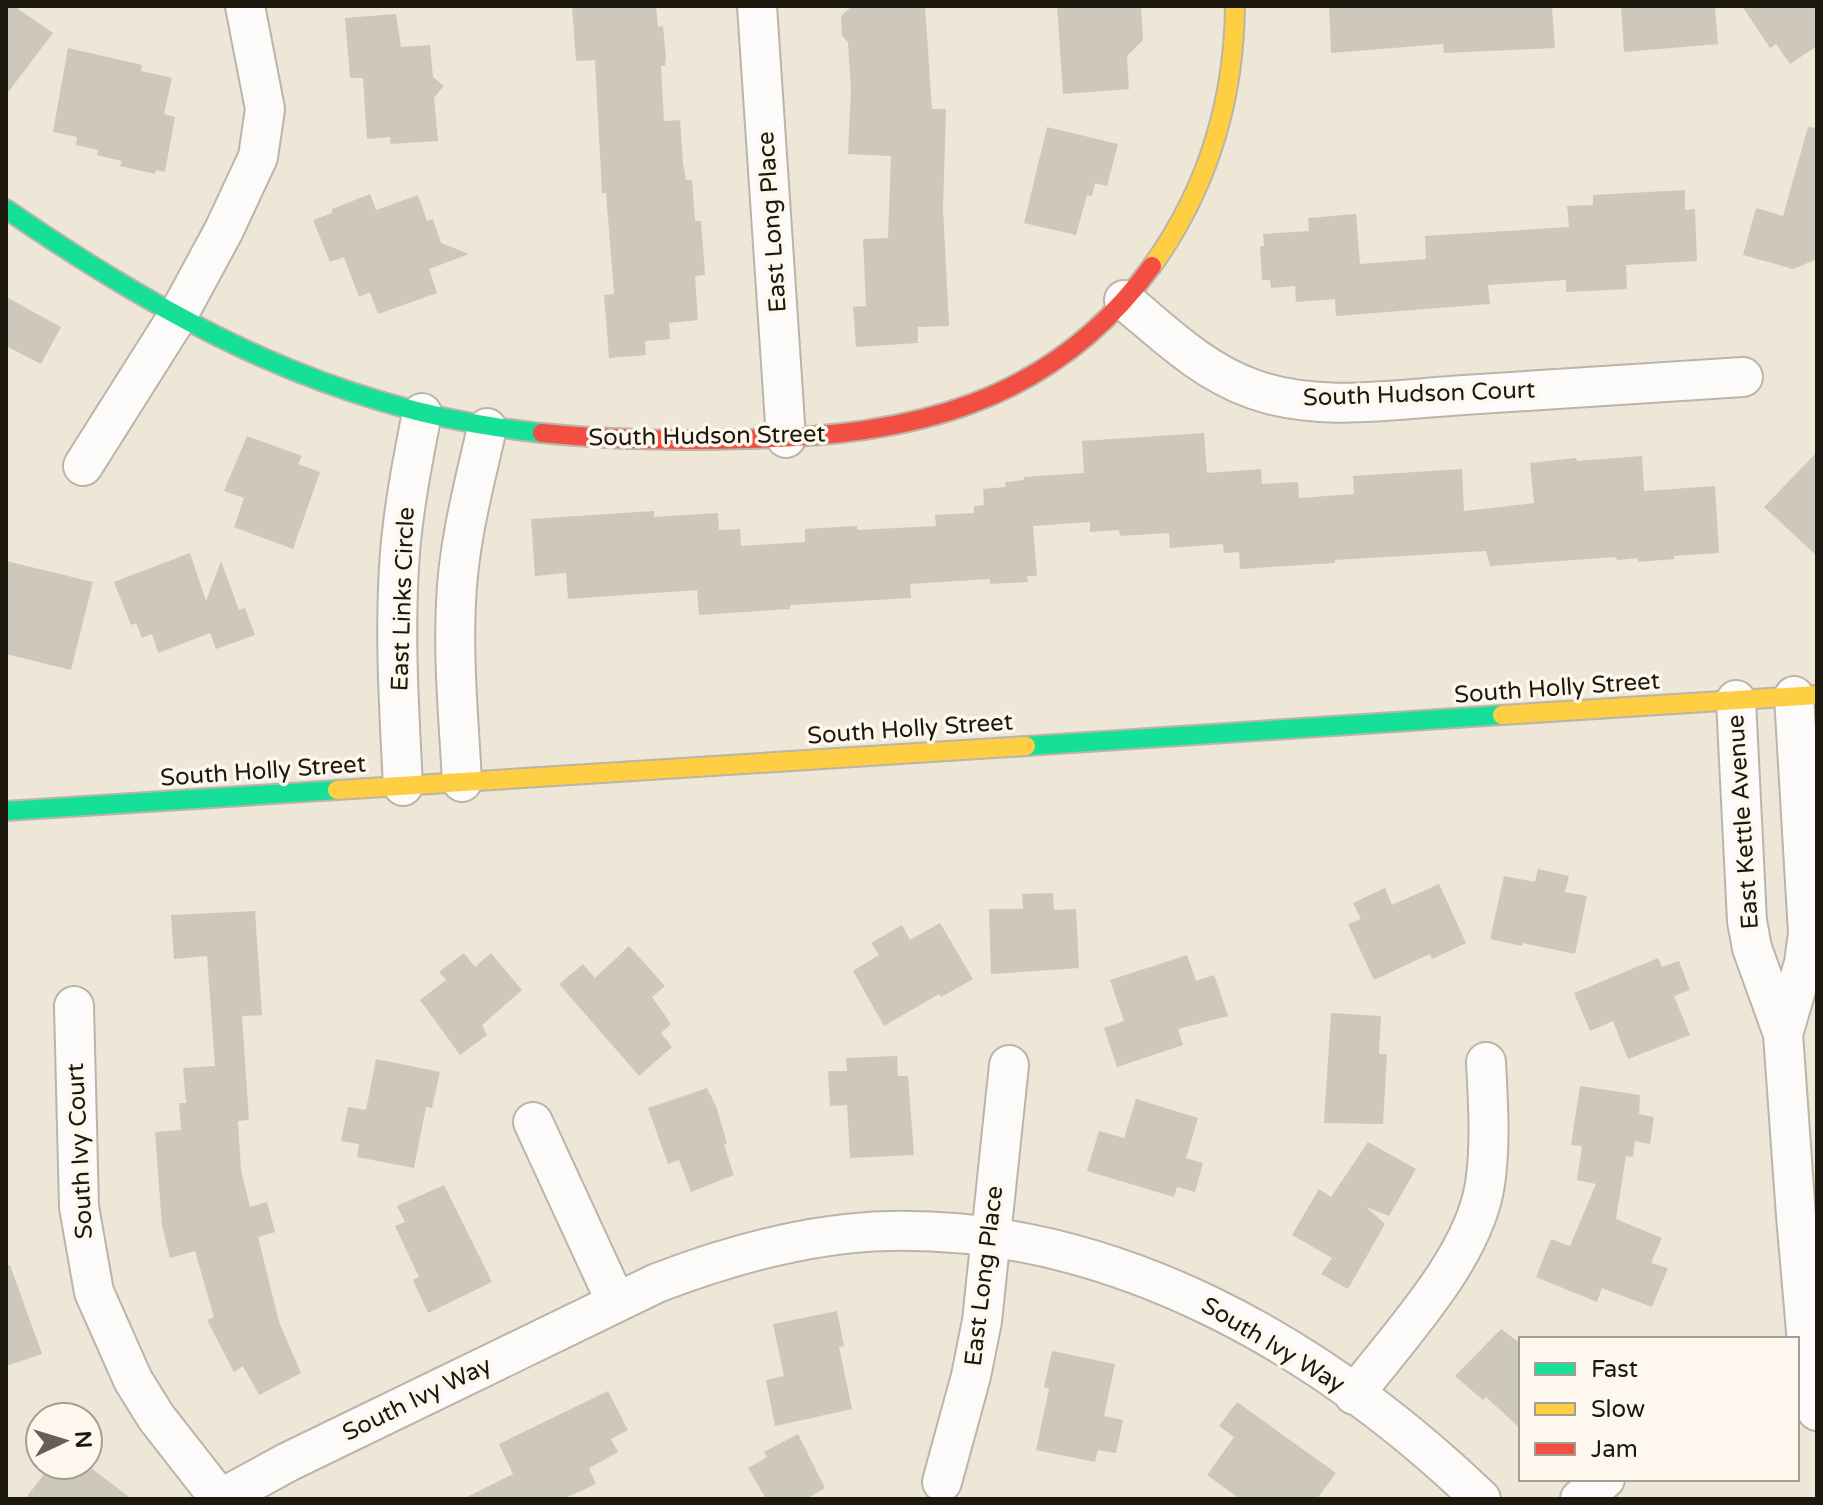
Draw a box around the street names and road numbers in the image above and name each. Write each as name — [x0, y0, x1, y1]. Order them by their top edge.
street label: East Long Place — [751, 130, 793, 314]
street label: South Hudson Court — [1302, 375, 1536, 413]
street label: South Hudson Street — [588, 419, 826, 453]
street label: East Links Circle — [385, 506, 421, 692]
street label: South Holly Street — [1453, 666, 1661, 710]
street label: South Holly Street — [806, 707, 1014, 751]
street label: East Kettle Avenue — [1721, 714, 1765, 930]
street label: South Holly Street — [159, 749, 367, 793]
street label: South Ivy Court — [61, 1062, 99, 1240]
street label: East Long Place — [959, 1184, 1009, 1368]
street label: South Ivy Way — [1196, 1291, 1350, 1399]
street label: South Ivy Way — [338, 1350, 496, 1448]

